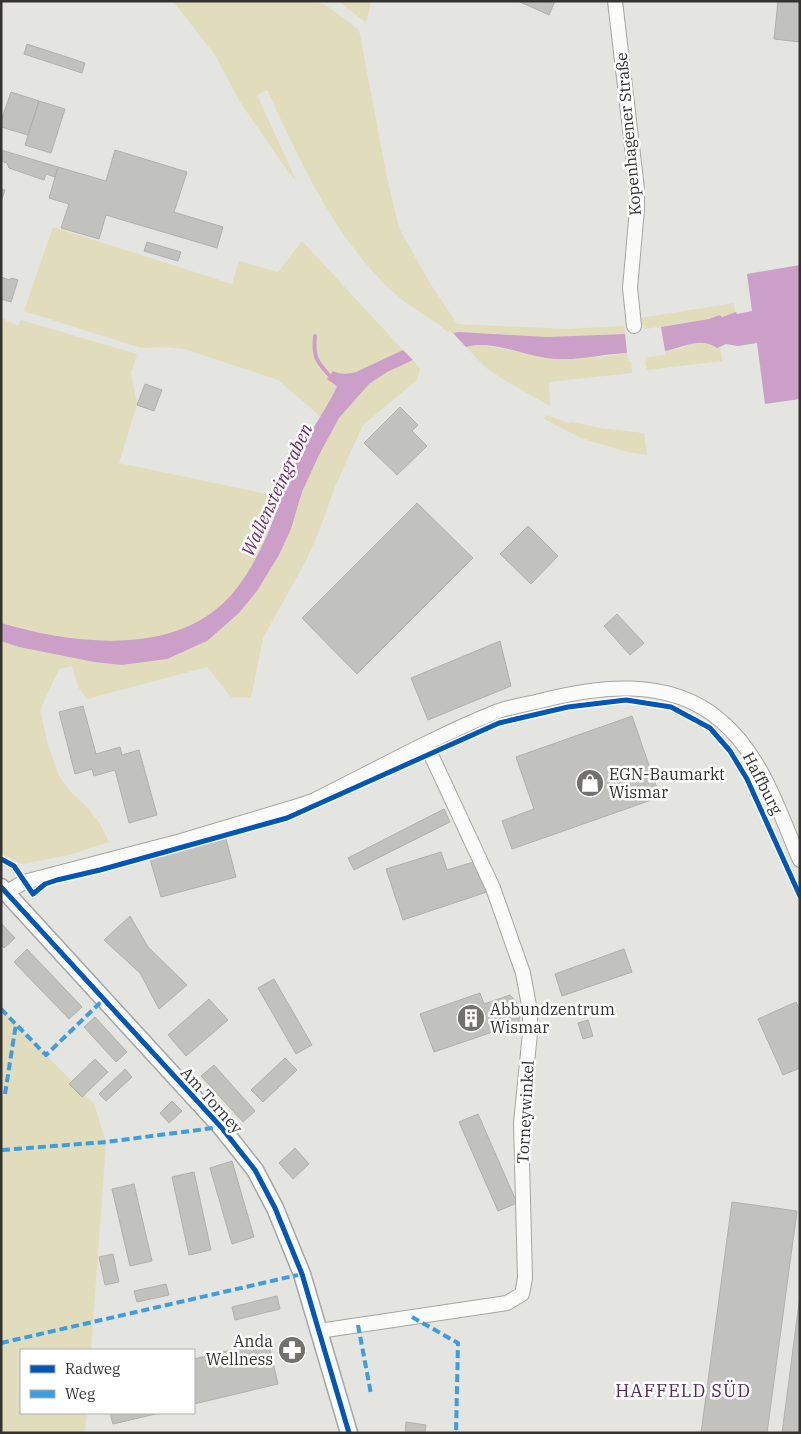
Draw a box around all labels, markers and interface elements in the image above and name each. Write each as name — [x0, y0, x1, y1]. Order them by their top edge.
street label: Kopenhagener Straße — [611, 52, 645, 216]
water label: Wallensteingraben — [236, 419, 318, 560]
street label: Haffburg — [739, 748, 787, 818]
place label: EGN-Baumarkt Wismar — [609, 764, 725, 802]
shop icon: EGN-Baumarkt Wismar — [575, 768, 605, 798]
place label: Abbundzentrum Wismar — [490, 999, 615, 1037]
building icon: Abbundzentrum Wismar — [456, 1003, 486, 1033]
street label: Torneywinkel — [512, 1060, 538, 1164]
street label: Am Torney — [177, 1062, 248, 1138]
place label: Anda Wellness — [206, 1331, 273, 1369]
pharmacy icon: Anda Wellness — [277, 1335, 307, 1365]
legend — [20, 1349, 195, 1414]
text: Radweg — [65, 1359, 120, 1378]
district label: HAFFELD SÜD — [615, 1379, 751, 1402]
text: Weg — [65, 1384, 95, 1403]

